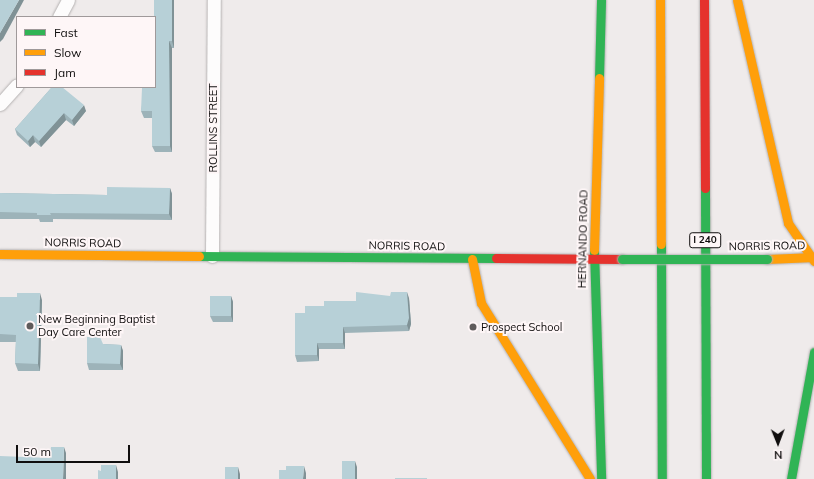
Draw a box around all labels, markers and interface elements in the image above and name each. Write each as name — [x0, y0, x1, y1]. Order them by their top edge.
legend — [16, 16, 156, 88]
text: Fast — [54, 25, 78, 40]
text: Slow — [54, 45, 82, 60]
text: Jam — [54, 65, 76, 80]
street label: ROLLINS STREET — [206, 83, 220, 173]
street label: HERNANDO ROAD — [576, 189, 590, 289]
road number: I 240 — [689, 232, 721, 248]
street label: NORRIS ROAD — [45, 236, 121, 250]
street label: NORRIS ROAD — [369, 239, 445, 253]
street label: NORRIS ROAD — [729, 239, 805, 253]
place label: New Beginning Baptist Day Care Center — [38, 313, 155, 339]
place label: Prospect School — [481, 320, 562, 334]
marker: New Beginning Baptist Day Care Center — [25, 321, 35, 331]
marker: Prospect School — [468, 322, 478, 332]
north arrow — [758, 423, 798, 463]
scale bar — [18, 437, 132, 463]
text: 50 m — [23, 444, 51, 459]
text: N — [774, 448, 782, 462]

